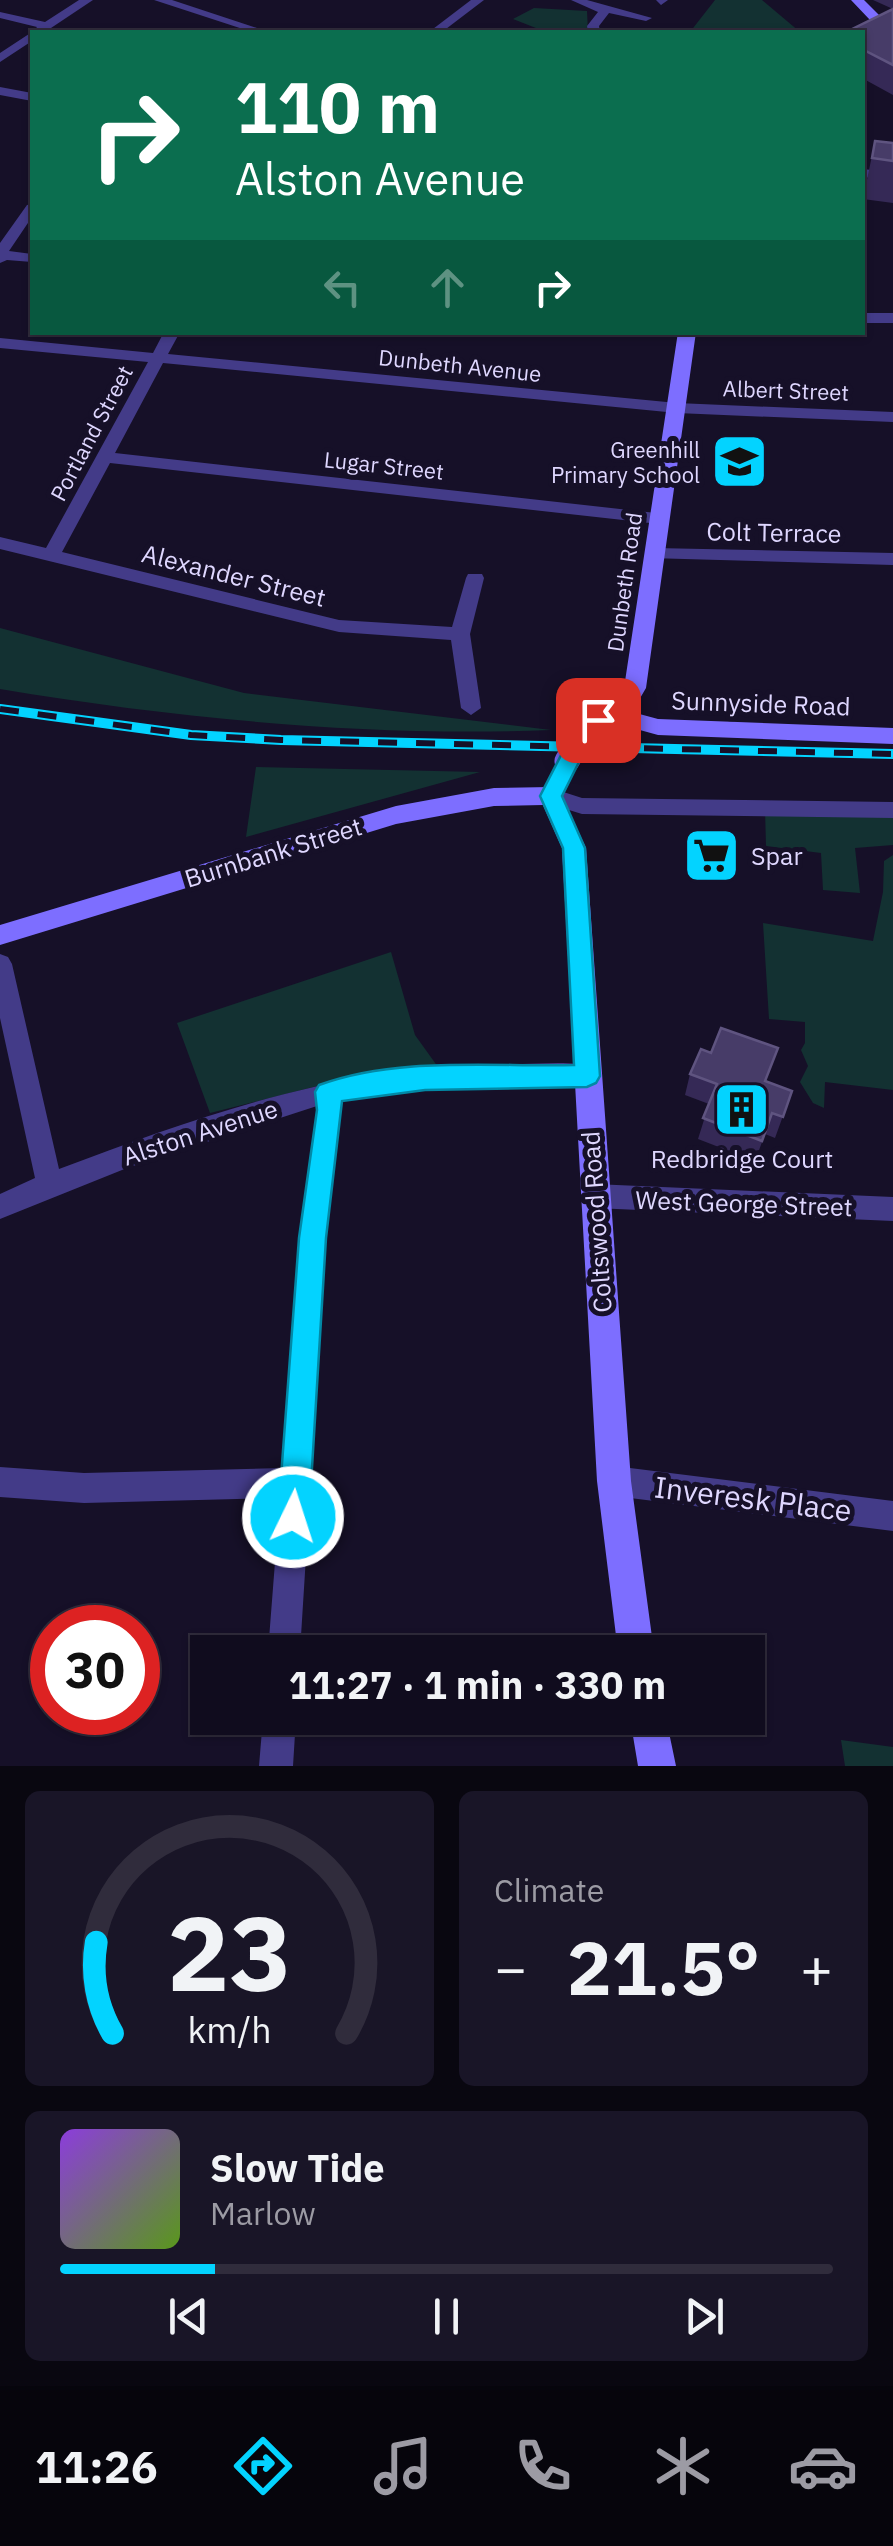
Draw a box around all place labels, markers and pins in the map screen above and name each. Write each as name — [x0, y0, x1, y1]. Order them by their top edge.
school or university icon: Greenhill Primary School — [709, 432, 769, 492]
place label: Greenhill Primary School — [551, 435, 700, 489]
pin — [556, 678, 641, 763]
supermarket icon: Spar — [682, 825, 742, 885]
place label: Spar — [751, 839, 803, 872]
building icon: Redbridge Court — [712, 1079, 772, 1139]
place label: Redbridge Court — [651, 1142, 833, 1175]

